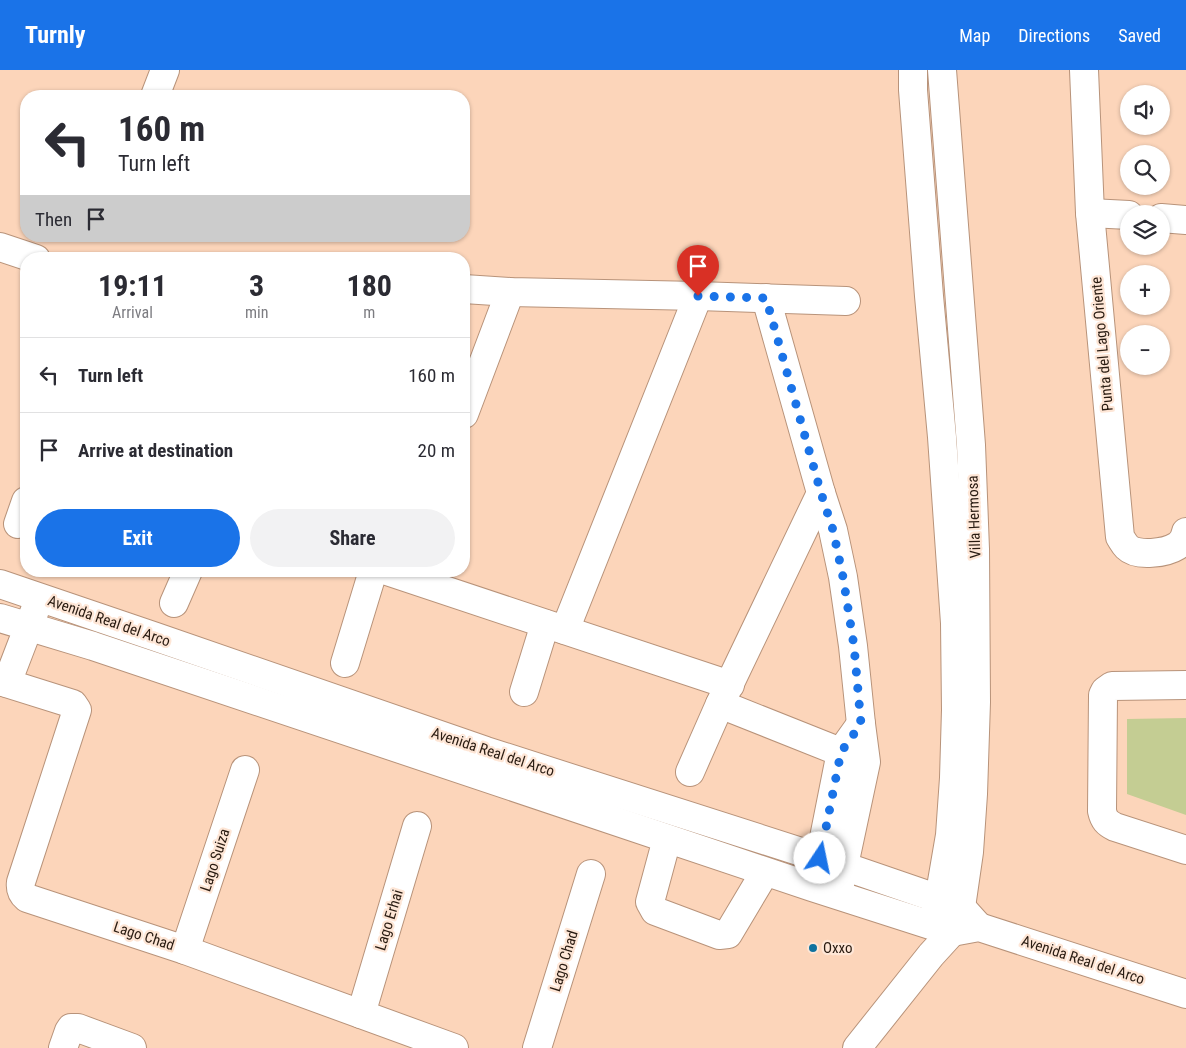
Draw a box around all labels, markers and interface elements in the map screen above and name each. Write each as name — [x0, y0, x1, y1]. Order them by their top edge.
text: Turnly — [25, 21, 86, 49]
text: Map — [959, 25, 990, 46]
text: Directions — [1018, 25, 1090, 46]
text: Saved — [1118, 25, 1161, 46]
map controls — [1120, 85, 1170, 375]
button: sound — [1120, 85, 1170, 135]
text: 160 m — [118, 109, 205, 150]
icon: left — [35, 110, 100, 175]
button: search — [1120, 145, 1170, 195]
text: Turn left — [118, 151, 190, 176]
icon: arrive — [82, 205, 110, 233]
button: layers — [1120, 205, 1170, 255]
text: Then — [35, 208, 72, 231]
pin — [677, 245, 719, 296]
icon: arrive — [684, 252, 712, 280]
button: + — [1120, 265, 1170, 315]
text: 19:11 — [98, 268, 167, 303]
text: 3 — [249, 268, 264, 303]
text: 180 — [346, 268, 392, 303]
street label: Punta del Lago Oriente — [1087, 276, 1117, 412]
text: Arrival — [112, 303, 153, 322]
text: min — [245, 303, 268, 322]
text: m — [363, 303, 375, 322]
button: − — [1120, 325, 1170, 375]
icon: left — [35, 361, 63, 389]
text: Turn left — [78, 364, 143, 387]
text: 160 m — [408, 364, 455, 387]
icon: arrive — [35, 436, 63, 464]
text: Arrive at destination — [78, 439, 233, 462]
text: 20 m — [418, 439, 455, 462]
street label: Villa Hermosa — [964, 475, 984, 559]
button: Exit — [35, 509, 240, 567]
button: Share — [250, 509, 455, 567]
street label: Avenida Real del Arco — [45, 592, 173, 650]
street label: Avenida Real del Arco — [429, 724, 557, 780]
street label: Lago Suiza — [196, 826, 234, 894]
position arrow — [793, 831, 845, 883]
street label: Lago Erhai — [371, 887, 407, 953]
street label: Lago Chad — [111, 918, 177, 954]
street label: Lago Chad — [546, 928, 582, 994]
street label: Avenida Real del Arco — [1019, 932, 1147, 988]
place label: Oxxo — [823, 939, 853, 957]
marker: Oxxo — [807, 942, 819, 954]

